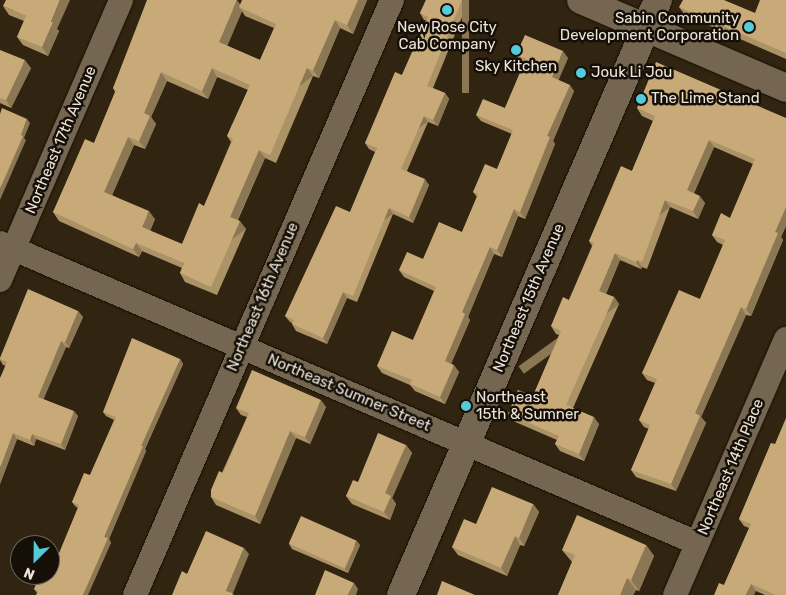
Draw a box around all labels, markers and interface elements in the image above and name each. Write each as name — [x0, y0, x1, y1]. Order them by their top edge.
marker: New Rose City Cab Company — [441, 4, 453, 16]
place label: Sabin Community Development Corporation — [560, 9, 739, 44]
place label: New Rose City Cab Company — [397, 18, 497, 53]
marker: Sabin Community Development Corporation — [743, 21, 755, 33]
marker: Sky Kitchen — [510, 44, 522, 56]
place label: Sky Kitchen — [475, 58, 557, 76]
street label: Northeast 17th Avenue — [22, 63, 100, 217]
place label: Jouk Li Jou — [591, 64, 672, 82]
marker: Jouk Li Jou — [575, 67, 587, 79]
place label: The Lime Stand — [651, 90, 760, 108]
marker: The Lime Stand — [635, 93, 647, 105]
street label: Northeast 16th Avenue — [223, 220, 303, 374]
street label: Northeast 15th Avenue — [489, 221, 569, 375]
street label: Northeast Sumner Street — [265, 350, 433, 436]
place label: Northeast 15th & Sumner — [476, 388, 579, 423]
street label: Northeast 14th Place — [694, 396, 768, 538]
marker: Northeast 15th & Sumner — [460, 400, 472, 412]
north arrow — [10, 535, 60, 585]
text: N — [21, 564, 37, 583]

